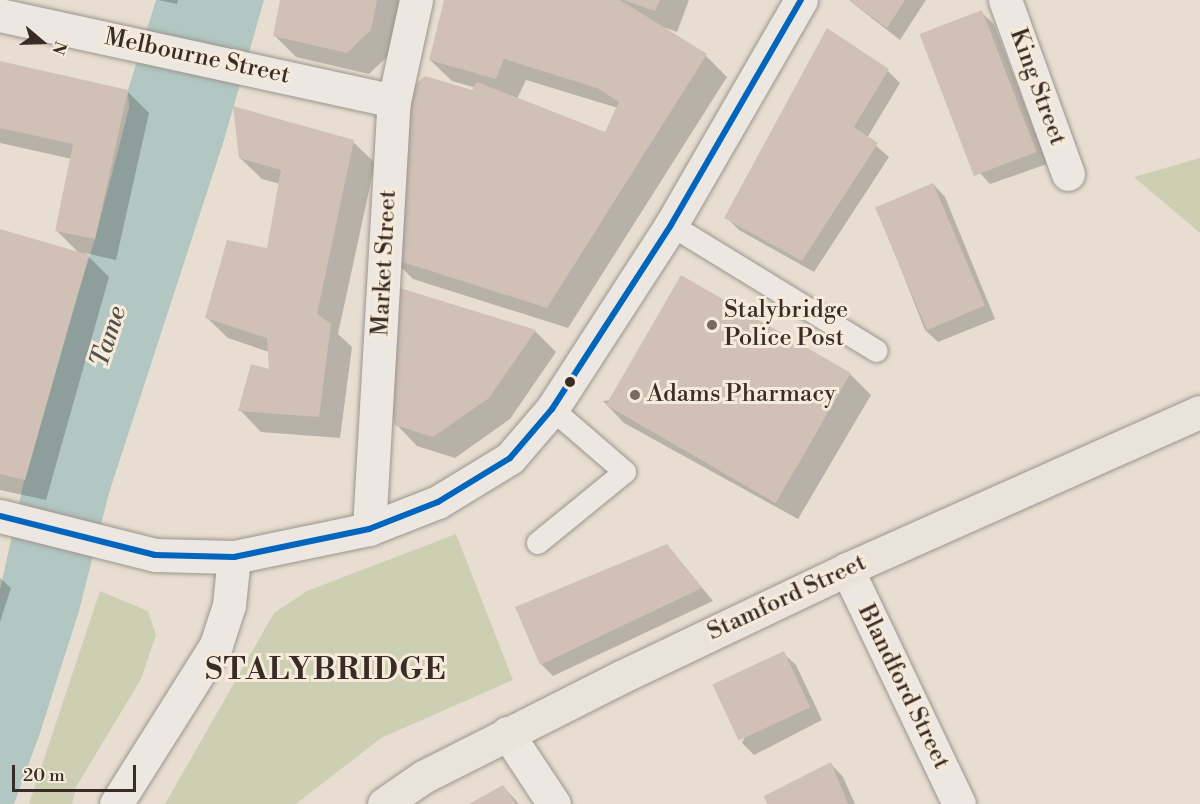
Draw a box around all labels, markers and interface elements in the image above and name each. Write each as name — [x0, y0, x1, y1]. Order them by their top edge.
north arrow — [12, 12, 72, 72]
street label: Melbourne Street — [102, 23, 292, 91]
street label: King Street — [1003, 25, 1071, 149]
text: N — [48, 39, 71, 57]
street label: Market Street — [367, 189, 403, 337]
place label: Stalybridge Police Post — [724, 297, 848, 353]
water label: Tame — [84, 302, 134, 372]
marker: Stalybridge Police Post — [705, 318, 719, 332]
unlabelled marker — [564, 376, 576, 388]
place label: Adams Pharmacy — [647, 381, 836, 409]
marker: Adams Pharmacy — [628, 388, 642, 402]
street label: Stamford Street — [703, 549, 871, 647]
street label: Blandford Street — [851, 600, 955, 774]
district label: STALYBRIDGE — [205, 652, 447, 688]
scale bar — [15, 753, 140, 791]
text: 20 m — [23, 764, 65, 787]

